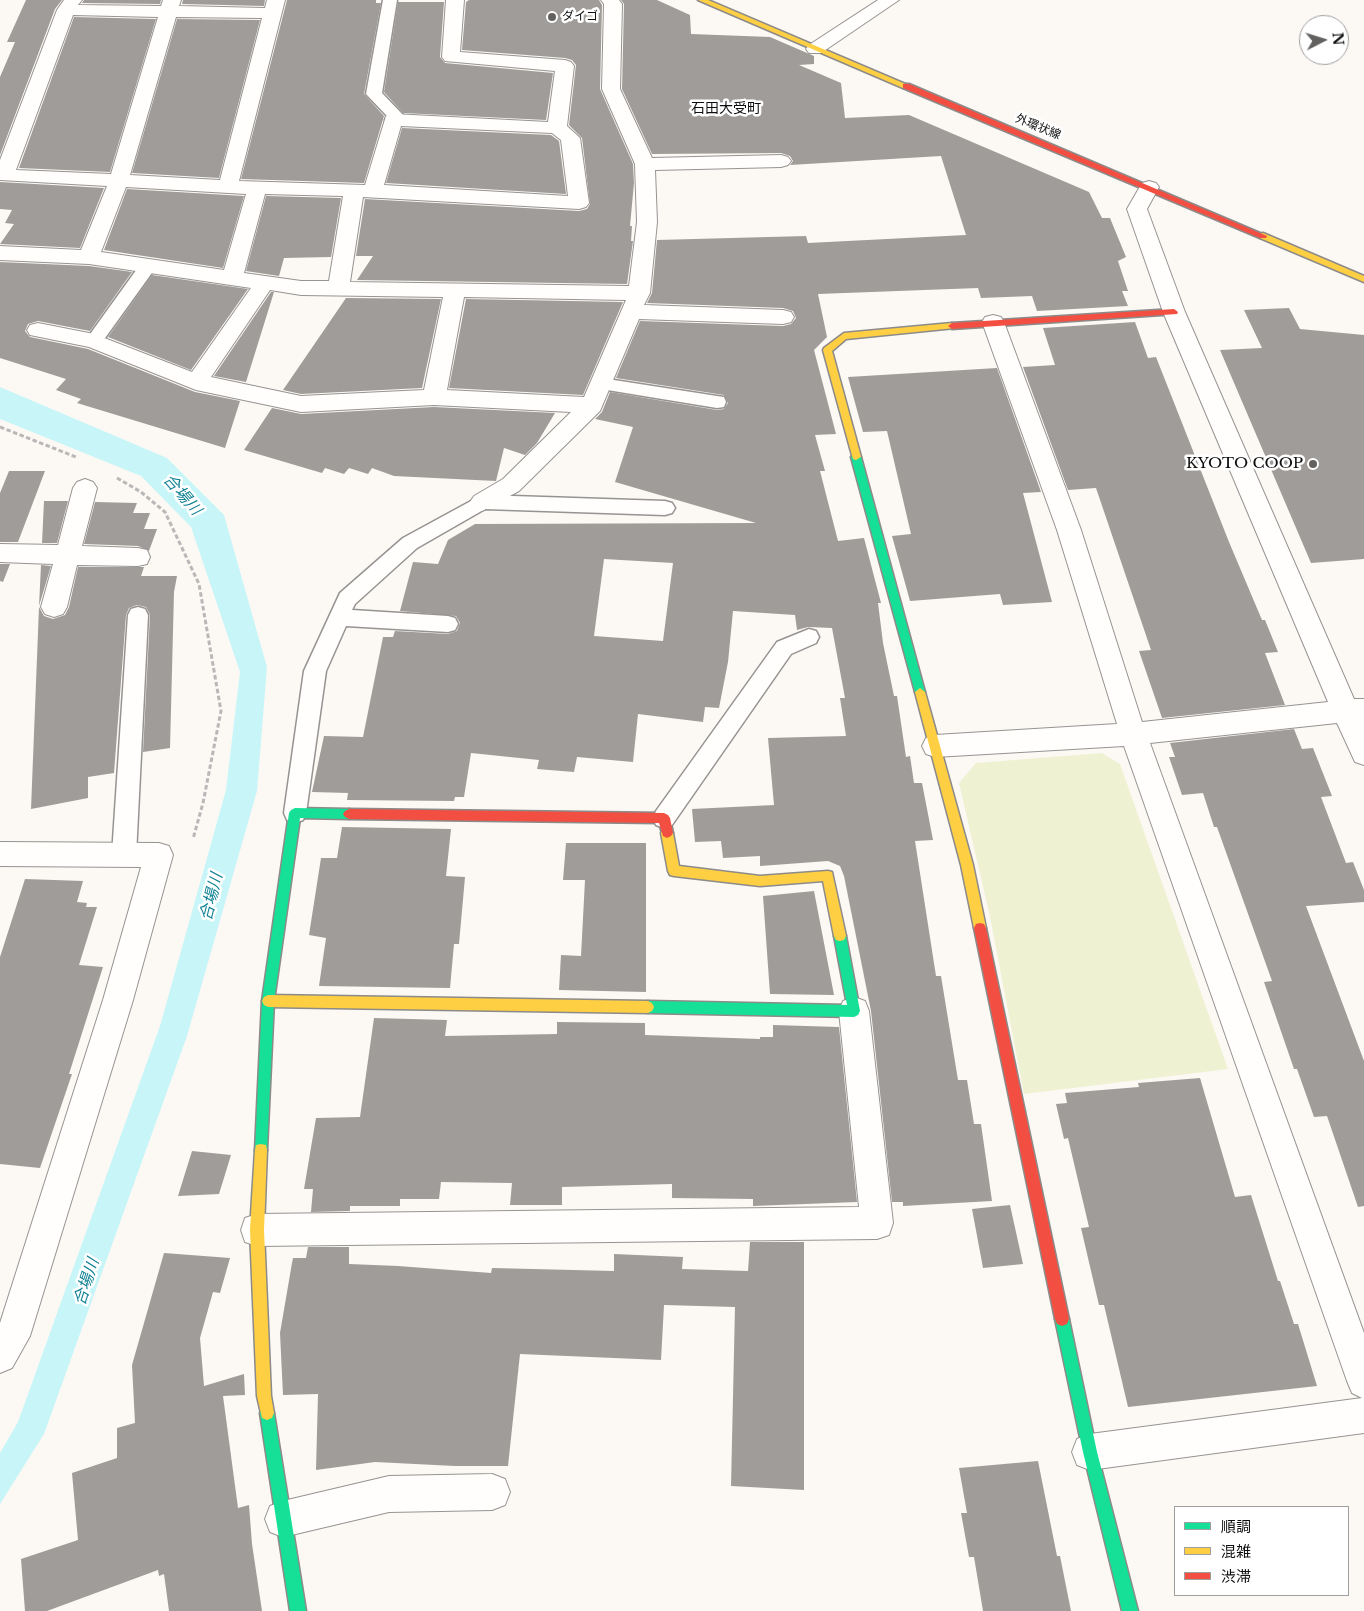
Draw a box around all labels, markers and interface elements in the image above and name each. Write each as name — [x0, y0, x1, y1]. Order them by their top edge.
place label: ダイゴ — [562, 10, 598, 24]
marker: ダイゴ — [546, 11, 558, 23]
north arrow — [1299, 15, 1349, 65]
text: N — [1328, 31, 1347, 46]
district label: 石田大受町 — [691, 101, 761, 117]
street label: 外環状線 — [1013, 111, 1063, 143]
place label: KYOTO COOP — [1186, 455, 1303, 473]
marker: KYOTO COOP — [1307, 458, 1319, 470]
water label: 合場川 — [159, 471, 205, 519]
water label: 合場川 — [197, 871, 227, 923]
water label: 合場川 — [70, 1256, 104, 1308]
legend — [1174, 1506, 1349, 1596]
text: 順調 — [1221, 1517, 1251, 1536]
text: 混雑 — [1221, 1542, 1251, 1561]
text: 渋滞 — [1221, 1567, 1251, 1586]

